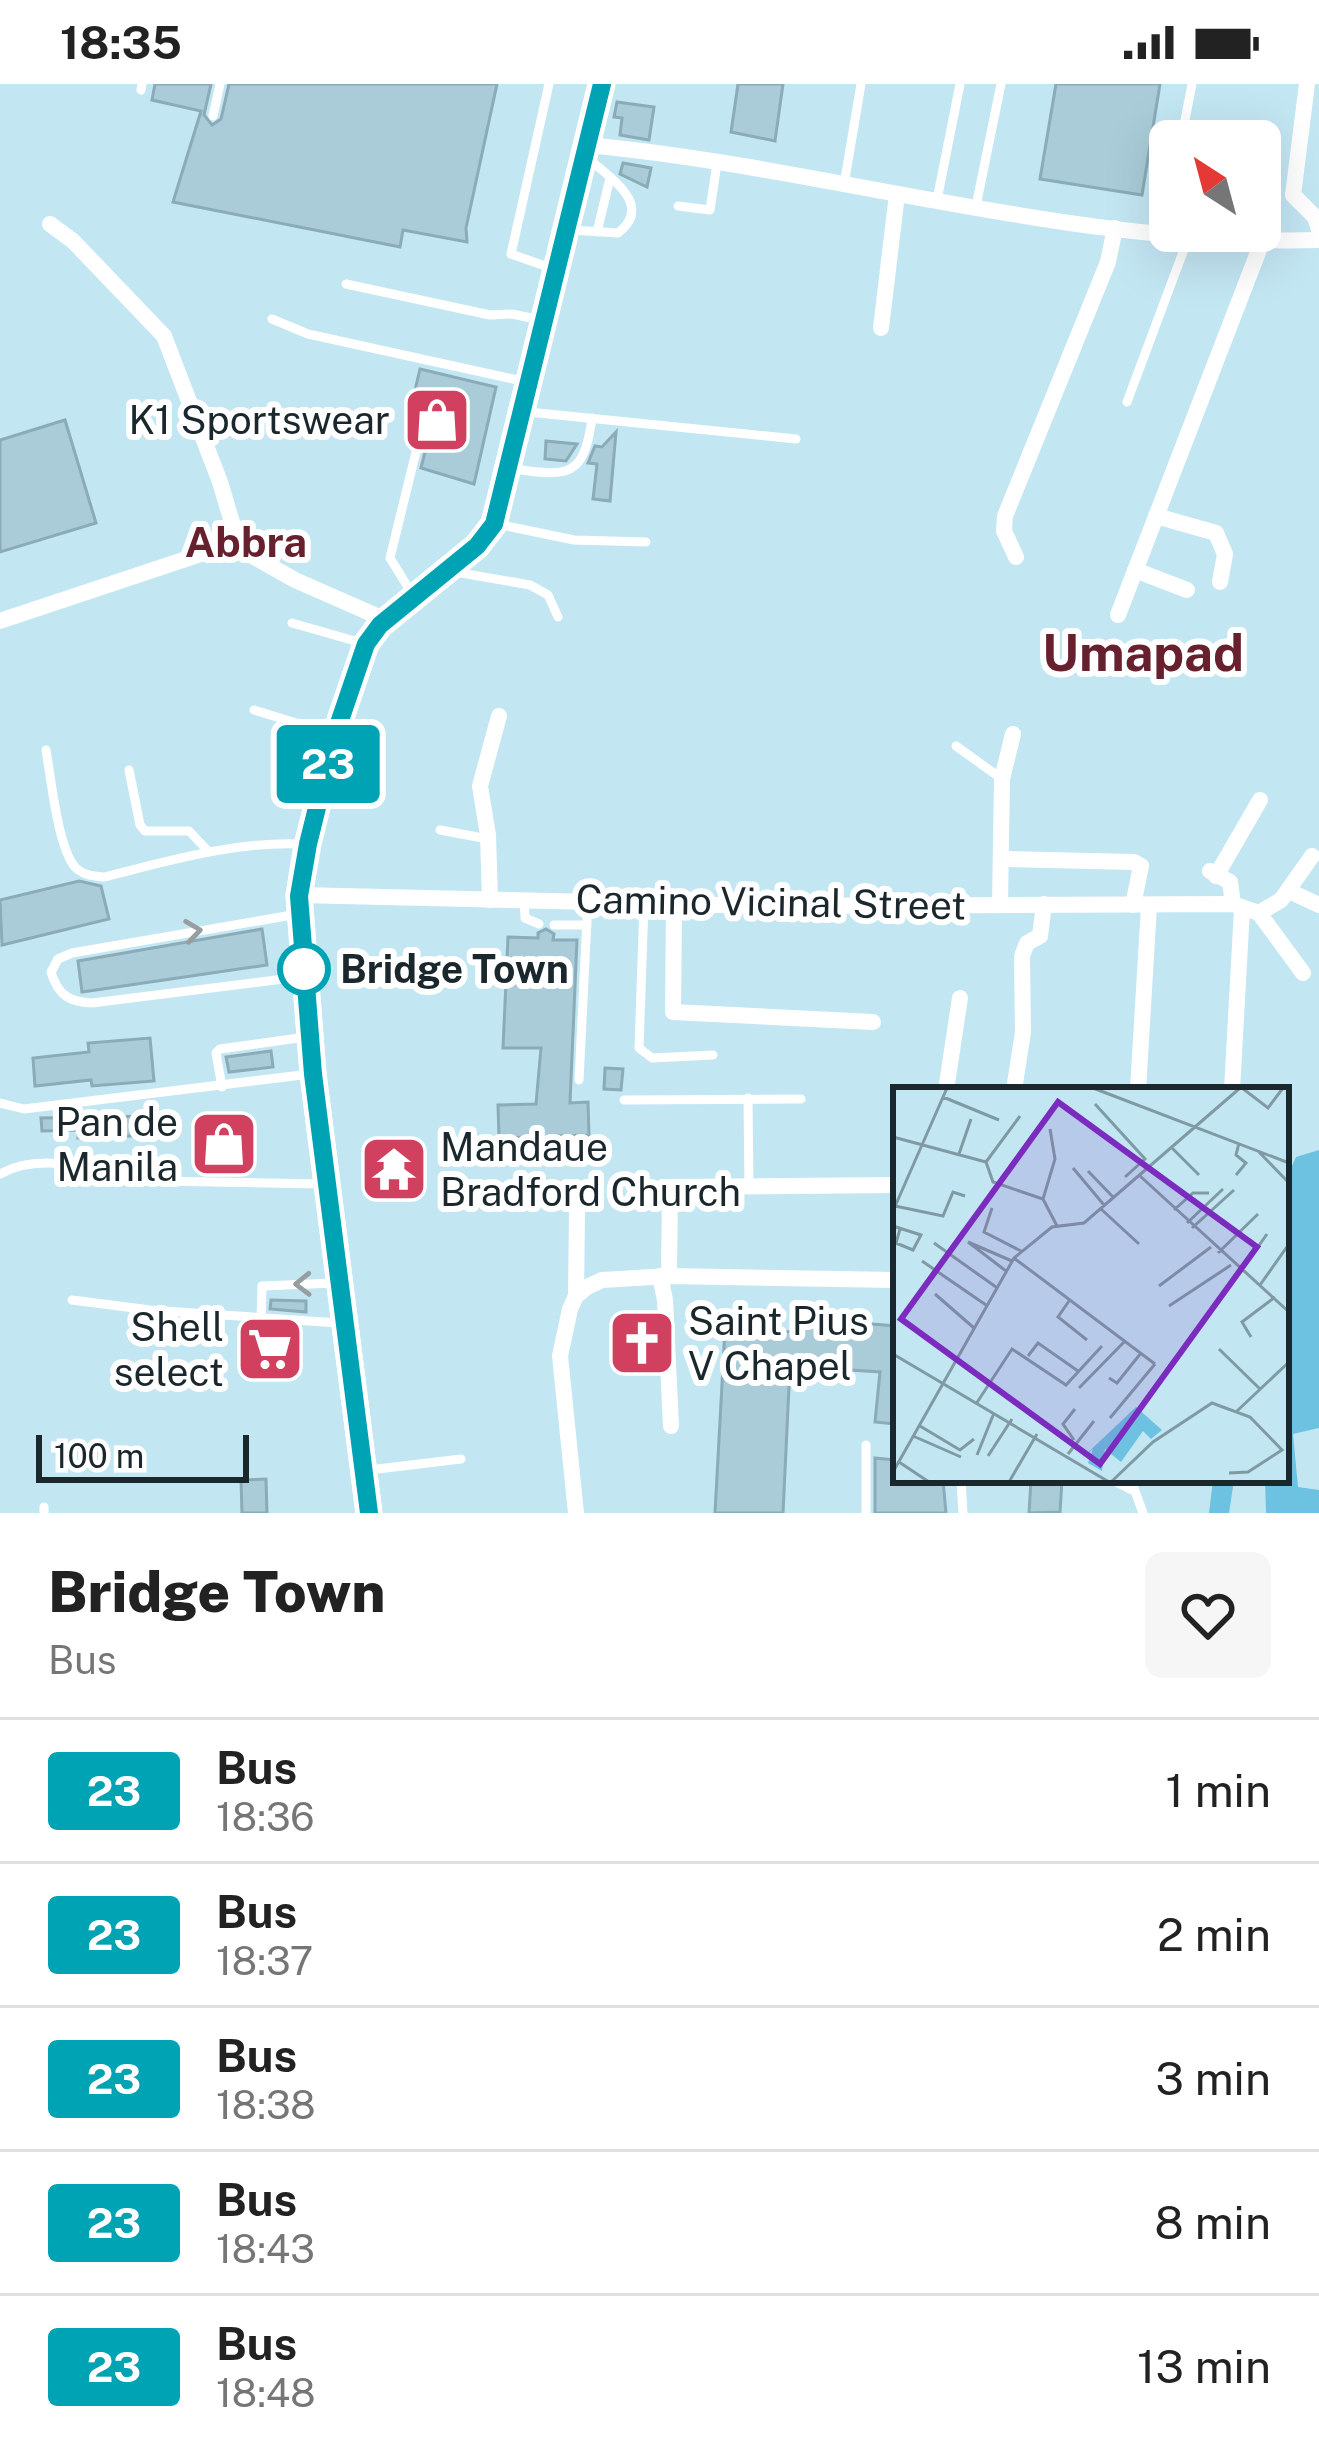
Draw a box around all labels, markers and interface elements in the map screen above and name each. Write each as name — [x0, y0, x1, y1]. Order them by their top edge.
text: 18:35 — [60, 16, 182, 69]
north arrow — [1149, 120, 1281, 252]
map controls — [1149, 120, 1281, 252]
shop icon: K1 Sportswear — [402, 385, 472, 455]
place label: K1 Sportswear — [129, 397, 390, 443]
district label: Abbra — [185, 517, 307, 566]
district label: Umapad — [1042, 623, 1244, 682]
line badge: 23 — [274, 725, 382, 803]
text: 23 — [301, 739, 355, 788]
street label: Camino Vicinal Street — [575, 876, 967, 928]
one-way arrow — [183, 919, 202, 945]
marker: Bridge Town — [279, 944, 329, 994]
place label: Bridge Town — [340, 946, 569, 992]
inset map — [893, 1087, 1289, 1483]
place label: Pan de Manila — [55, 1099, 178, 1190]
shop icon: Pan de Manila — [189, 1109, 259, 1179]
place label: Mandaue Bradford Church — [440, 1124, 741, 1215]
temple icon: Mandaue Bradford Church — [359, 1134, 429, 1204]
one-way arrow — [293, 1270, 312, 1296]
place label: Saint Pius V Chapel — [688, 1298, 869, 1389]
place label: Shell select — [114, 1304, 224, 1395]
church icon: Saint Pius V Chapel — [607, 1308, 677, 1378]
supermarket icon: Shell select — [235, 1314, 305, 1384]
scale bar — [36, 1429, 249, 1482]
text: 100 m — [54, 1437, 144, 1475]
button: heart — [1145, 1552, 1271, 1678]
text: Bridge Town — [48, 1558, 385, 1625]
text: Bus — [48, 1637, 117, 1683]
text: Bus — [216, 1741, 297, 1794]
text: 1 min — [1165, 1764, 1271, 1817]
text: 23 — [87, 1766, 141, 1815]
text: 18:36 — [216, 1794, 315, 1840]
text: Bus — [216, 1885, 297, 1938]
text: 2 min — [1157, 1908, 1271, 1961]
text: 23 — [87, 1910, 141, 1959]
text: 18:37 — [216, 1938, 313, 1984]
text: Bus — [216, 2029, 297, 2082]
text: 3 min — [1155, 2052, 1271, 2105]
text: 23 — [87, 2054, 141, 2103]
text: 18:38 — [216, 2082, 316, 2128]
text: Bus — [216, 2173, 297, 2226]
text: 8 min — [1155, 2196, 1271, 2249]
text: 23 — [87, 2198, 141, 2247]
text: 18:43 — [216, 2226, 315, 2272]
text: Bus — [216, 2317, 297, 2370]
text: 13 min — [1137, 2340, 1271, 2393]
text: 23 — [87, 2342, 141, 2391]
text: 18:48 — [216, 2370, 315, 2416]

